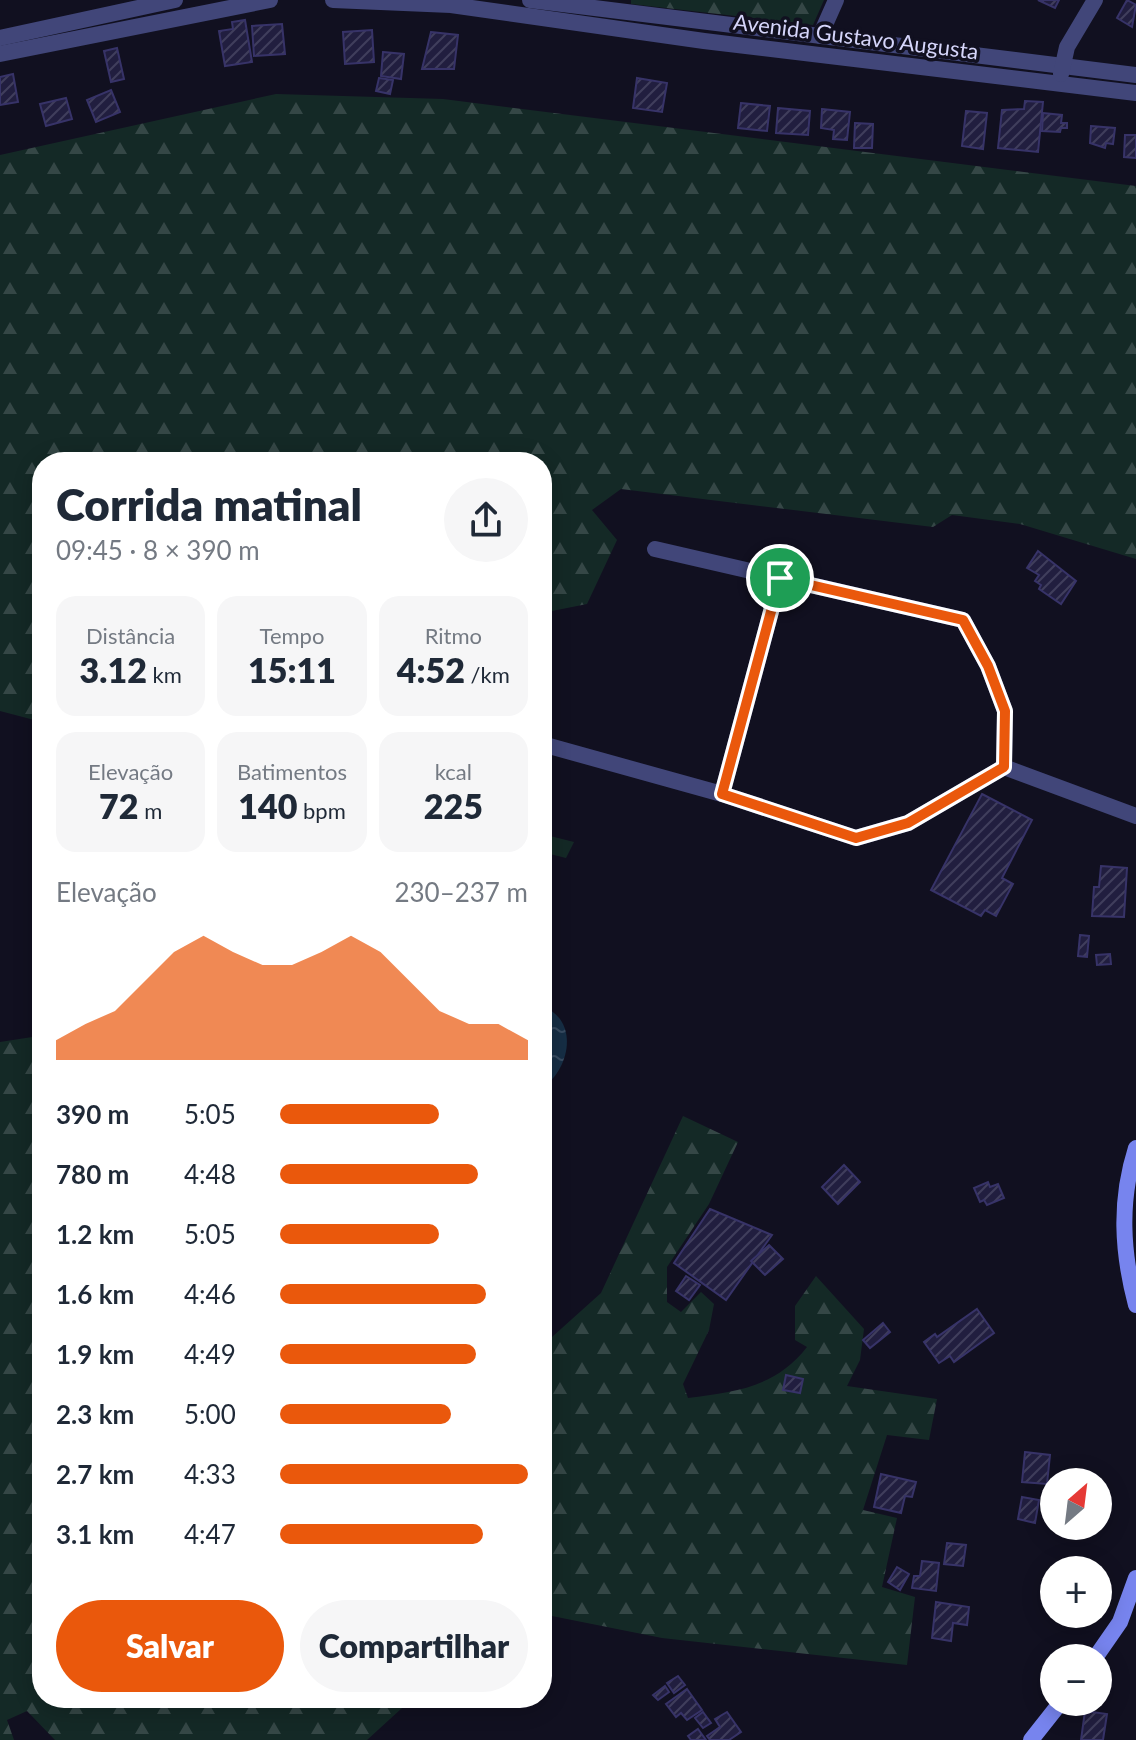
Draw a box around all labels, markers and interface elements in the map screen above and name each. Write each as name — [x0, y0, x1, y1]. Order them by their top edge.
street label: Avenida Gustavo Augusta — [732, 8, 980, 64]
text: Corrida matinal — [56, 478, 362, 530]
button: share — [444, 478, 528, 562]
text: 09:45 · 8 × 390 m — [56, 534, 260, 566]
pin — [746, 544, 814, 612]
icon: arrive — [758, 556, 802, 600]
text: Distância — [86, 622, 175, 649]
text: Tempo — [260, 622, 324, 649]
text: Ritmo — [425, 622, 482, 649]
text: 3.12 — [80, 649, 147, 690]
text: 15:11 — [248, 649, 336, 690]
text: 4:52 — [397, 649, 465, 690]
text: km — [147, 661, 182, 688]
text: /km — [465, 661, 510, 688]
text: Elevação — [88, 758, 173, 785]
text: Batimentos — [237, 758, 347, 785]
text: kcal — [435, 758, 472, 785]
text: 72 — [99, 785, 139, 826]
text: 140 — [238, 785, 297, 826]
text: 225 — [424, 785, 483, 826]
text: m — [139, 797, 162, 824]
text: bpm — [297, 797, 346, 824]
text: Elevação — [56, 876, 157, 908]
text: 230–237 m — [394, 876, 528, 908]
text: 390 m — [56, 1098, 129, 1130]
text: 5:05 — [184, 1098, 236, 1130]
text: 780 m — [56, 1158, 129, 1190]
text: 4:48 — [184, 1158, 236, 1190]
text: 1.2 km — [56, 1218, 134, 1250]
text: 5:05 — [184, 1218, 236, 1250]
text: 1.6 km — [56, 1278, 134, 1310]
text: 4:46 — [184, 1278, 236, 1310]
text: 1.9 km — [56, 1338, 134, 1370]
text: 4:49 — [184, 1338, 236, 1370]
text: 2.3 km — [56, 1398, 134, 1430]
text: 5:00 — [184, 1398, 236, 1430]
text: 2.7 km — [56, 1458, 134, 1490]
text: 4:33 — [184, 1458, 236, 1490]
north arrow — [1040, 1468, 1112, 1540]
map controls — [1040, 1468, 1112, 1716]
text: 3.1 km — [56, 1518, 134, 1550]
text: 4:47 — [184, 1518, 236, 1550]
button: + — [1040, 1556, 1112, 1628]
button: Salvar — [56, 1600, 284, 1692]
button: Compartilhar — [300, 1600, 528, 1692]
button: − — [1040, 1644, 1112, 1716]

